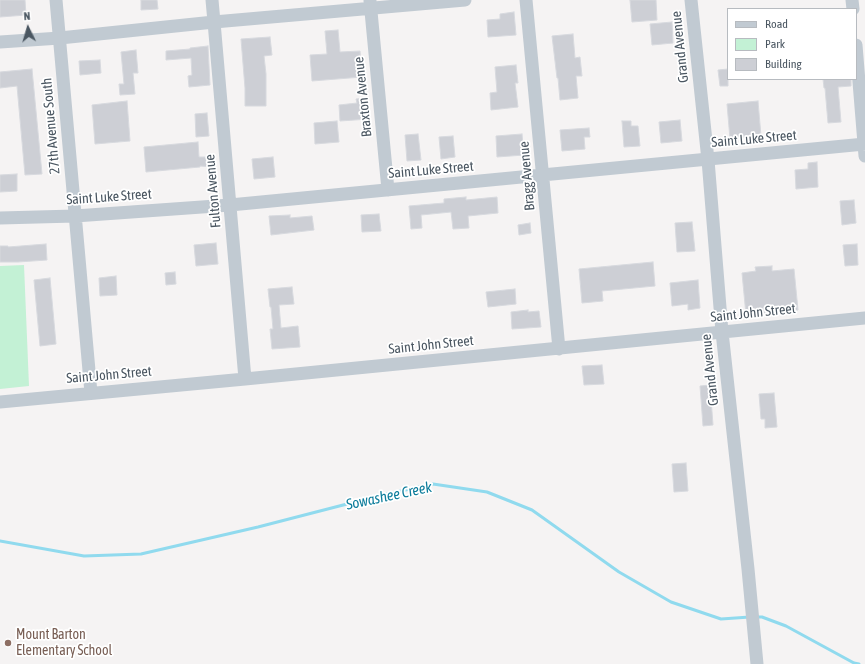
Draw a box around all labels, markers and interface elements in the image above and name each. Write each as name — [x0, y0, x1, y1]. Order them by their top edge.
north arrow — [8, 8, 48, 48]
legend — [727, 8, 857, 80]
text: N — [23, 10, 31, 22]
street label: Grand Avenue — [668, 10, 692, 84]
text: Road — [765, 17, 788, 31]
text: Park — [765, 37, 785, 51]
street label: Braxton Avenue — [350, 56, 376, 138]
text: Building — [765, 57, 802, 71]
street label: 27th Avenue South — [38, 77, 64, 175]
street label: Saint Luke Street — [711, 127, 797, 151]
street label: Bragg Avenue — [516, 141, 538, 211]
street label: Fulton Avenue — [201, 153, 225, 229]
street label: Saint Luke Street — [388, 158, 474, 182]
street label: Saint Luke Street — [66, 186, 152, 208]
street label: Saint John Street — [710, 300, 796, 326]
street label: Saint John Street — [388, 332, 474, 358]
street label: Grand Avenue — [698, 333, 722, 407]
street label: Saint John Street — [66, 363, 152, 387]
water label: Sowashee Creek — [344, 478, 434, 514]
place label: Mount Barton Elementary School — [16, 627, 112, 660]
marker: Mount Barton Elementary School — [3, 638, 13, 648]

